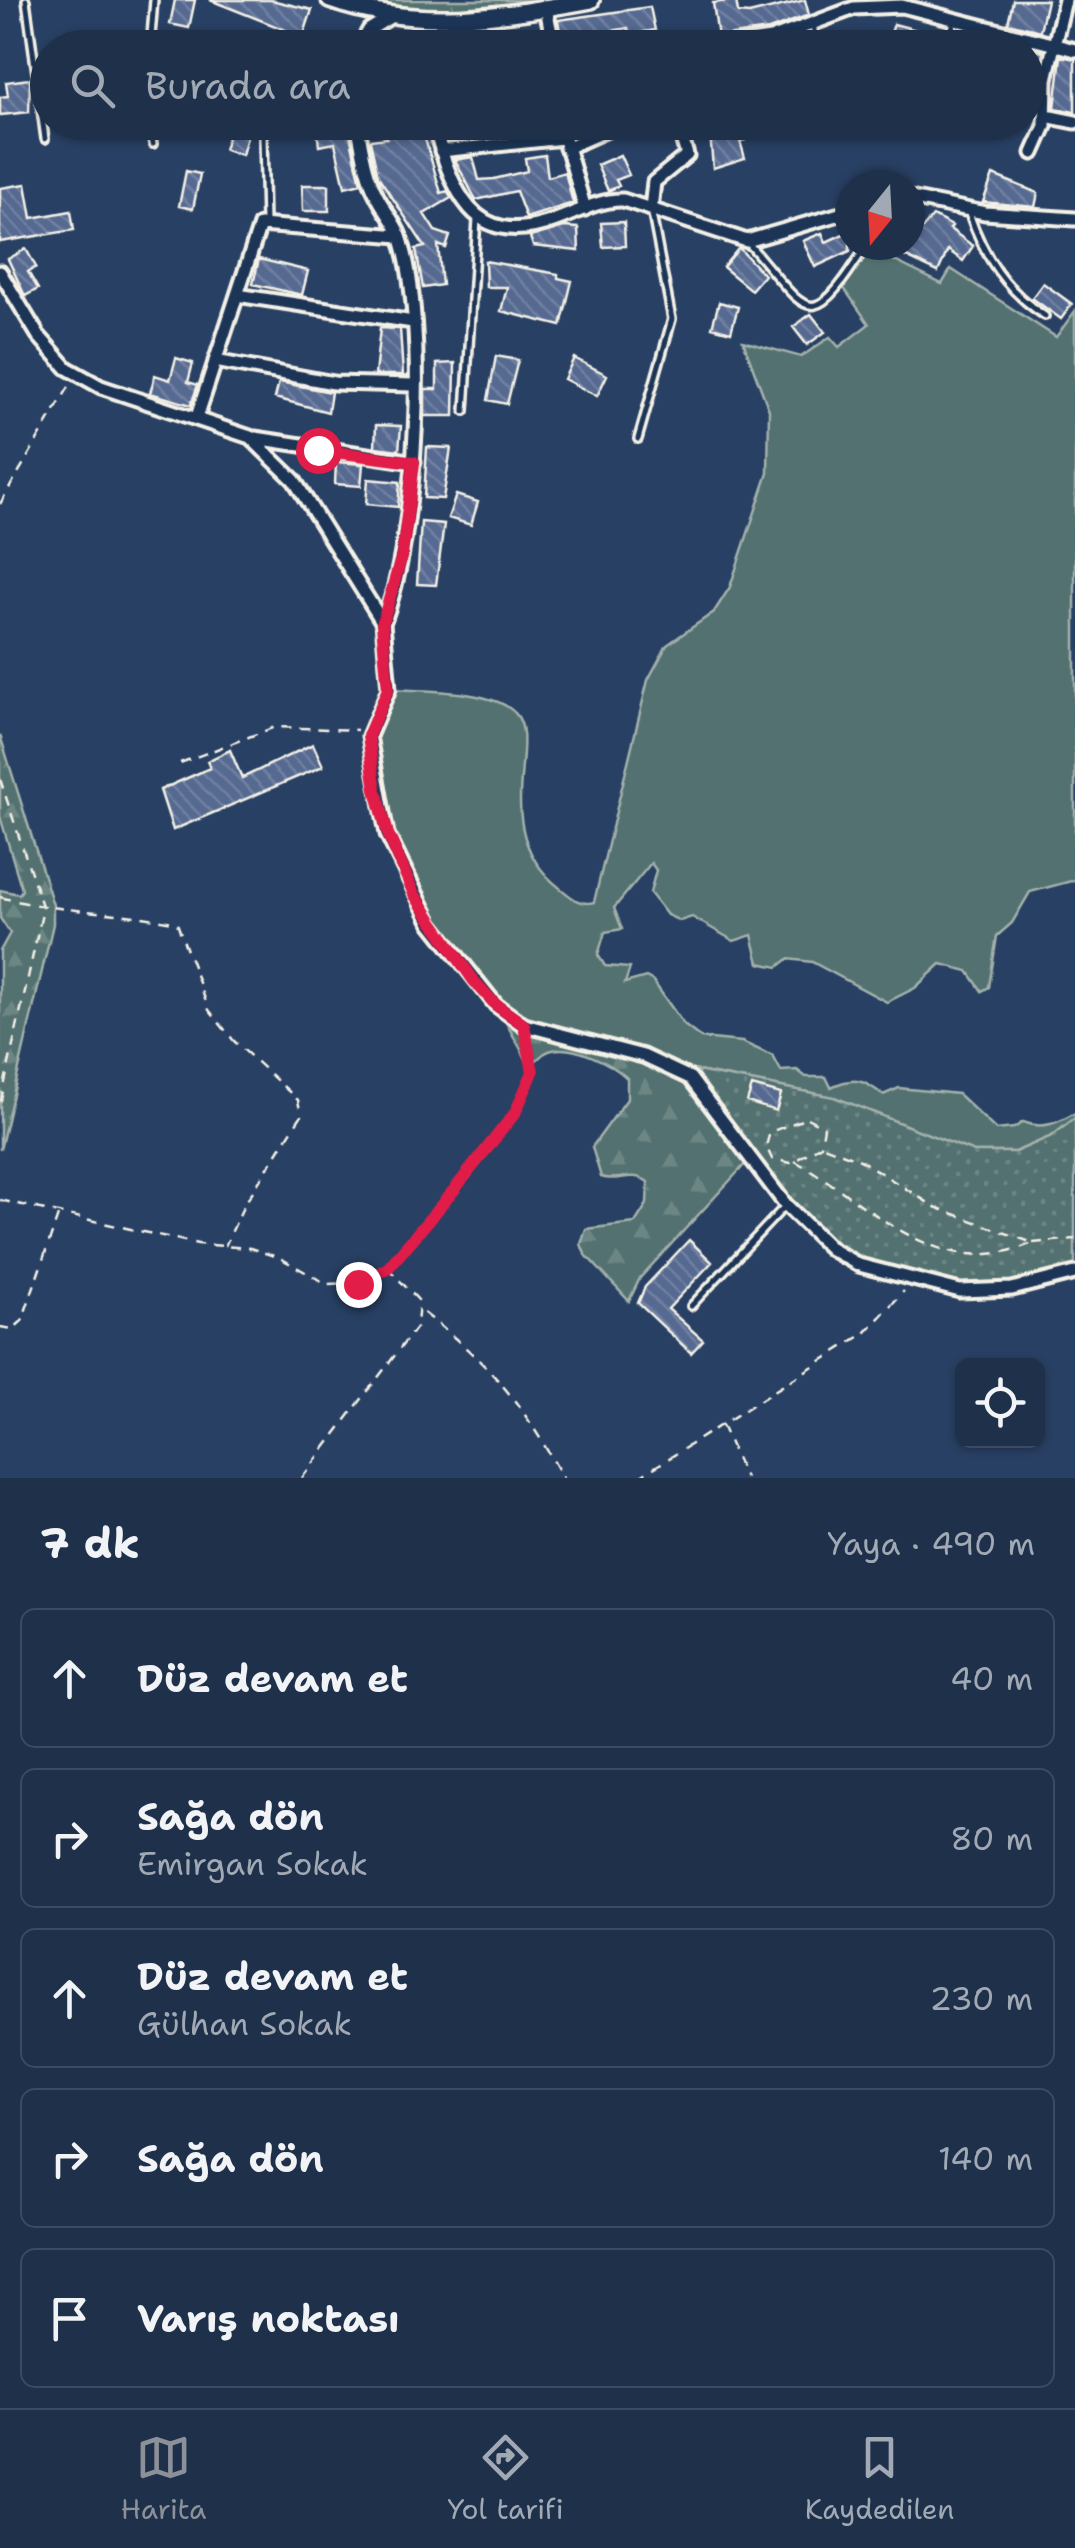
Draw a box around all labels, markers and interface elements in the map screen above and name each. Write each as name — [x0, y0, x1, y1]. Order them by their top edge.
search box — [30, 30, 1045, 140]
icon: search — [65, 58, 120, 113]
text: Burada ara — [145, 60, 351, 111]
north arrow — [835, 170, 925, 260]
route start — [296, 428, 342, 474]
route end — [336, 1262, 382, 1308]
map controls — [955, 1358, 1045, 1448]
button: locate — [955, 1358, 1045, 1448]
text: 7 dk — [40, 1515, 140, 1571]
text: Yaya · 490 m — [827, 1522, 1035, 1565]
icon: ahead — [42, 1651, 97, 1706]
text: Düz devam et — [137, 1653, 408, 1704]
text: 40 m — [950, 1657, 1033, 1700]
text: Sağa dön — [137, 1791, 324, 1842]
icon: right — [42, 1811, 97, 1866]
text: 80 m — [950, 1817, 1033, 1860]
text: Emirgan Sokak — [137, 1842, 368, 1885]
text: Düz devam et — [137, 1951, 408, 2002]
icon: ahead — [42, 1971, 97, 2026]
text: 230 m — [930, 1977, 1033, 2020]
text: Gülhan Sokak — [137, 2002, 352, 2045]
icon: right — [42, 2131, 97, 2186]
text: Sağa dön — [137, 2133, 324, 2184]
text: 140 m — [938, 2137, 1033, 2180]
icon: arrive — [42, 2291, 97, 2346]
text: Varış noktası — [137, 2293, 400, 2344]
tab: Harita — [121, 2430, 207, 2528]
tab: Yol tarifi — [448, 2430, 564, 2528]
tab: Kaydedilen — [805, 2430, 954, 2528]

